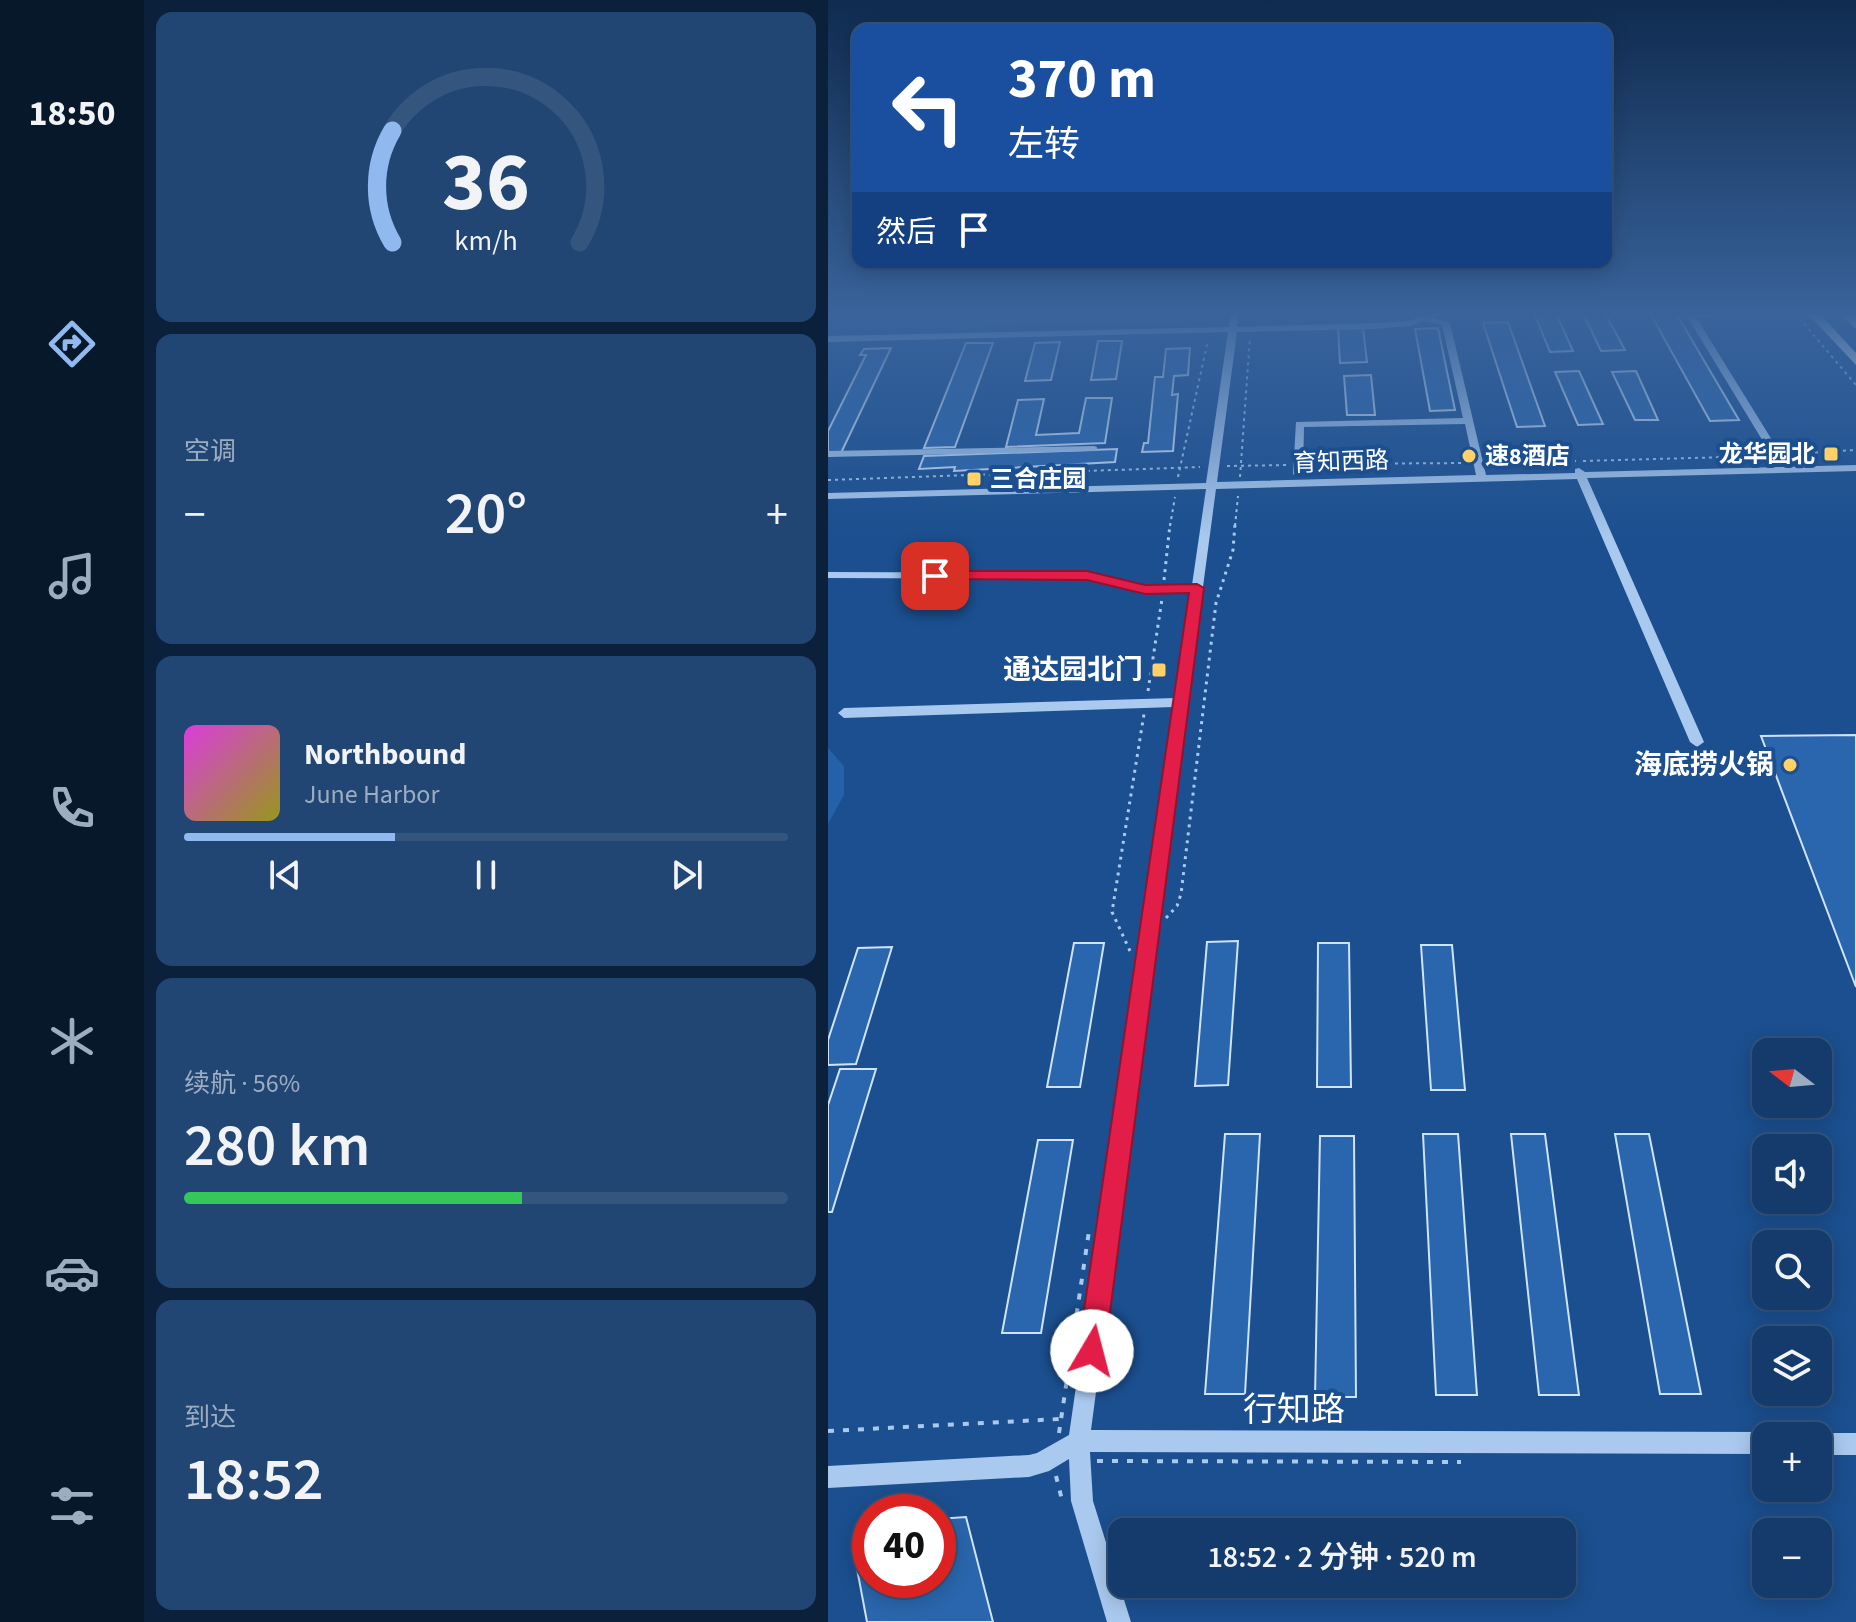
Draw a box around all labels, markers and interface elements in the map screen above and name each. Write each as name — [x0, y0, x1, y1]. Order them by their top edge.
text: 370 m — [1008, 40, 1156, 119]
icon: left — [876, 56, 980, 160]
text: 18:50 — [29, 88, 115, 139]
text: 左转 — [1008, 119, 1080, 170]
text: 36 — [442, 124, 530, 242]
icon: arrive — [952, 208, 996, 252]
text: 然后 — [876, 211, 936, 254]
text: km/h — [454, 221, 518, 261]
icon: directions — [44, 316, 100, 372]
text: 空调 — [184, 433, 236, 470]
place label: 龙华园北 — [1719, 437, 1815, 472]
place label: 速8酒店 — [1485, 439, 1570, 474]
street label: 育知西路 — [1292, 443, 1390, 481]
marker: 龙华园北 — [1822, 445, 1840, 463]
marker: 速8酒店 — [1460, 447, 1478, 465]
place label: 三合庄园 — [990, 462, 1086, 497]
marker: 三合庄园 — [965, 470, 983, 488]
text: 20° — [445, 472, 527, 557]
text: − — [184, 484, 206, 547]
text: + — [766, 484, 788, 547]
pin — [901, 542, 969, 610]
icon: music — [44, 548, 100, 604]
icon: arrive — [913, 554, 957, 598]
place label: 通达园北门 — [1003, 650, 1143, 690]
marker: 通达园北门 — [1150, 661, 1168, 679]
text: Northbound — [304, 733, 466, 776]
place label: 海底捞火锅 — [1634, 745, 1774, 785]
marker: 海底捞火锅 — [1781, 756, 1799, 774]
text: June Harbor — [304, 776, 440, 813]
icon: phone — [44, 780, 100, 836]
icon: previous — [263, 853, 307, 897]
icon: pause — [464, 853, 508, 897]
icon: next — [665, 853, 709, 897]
icon: climate — [44, 1013, 100, 1069]
north arrow — [1752, 1038, 1832, 1118]
map controls — [1752, 1038, 1832, 1598]
text: 续航 · 56% — [184, 1065, 300, 1102]
text: 280 km — [184, 1104, 370, 1189]
button: sound — [1752, 1134, 1832, 1214]
button: search — [1752, 1230, 1832, 1310]
icon: car — [44, 1245, 100, 1301]
position arrow — [1050, 1309, 1134, 1393]
button: layers — [1752, 1326, 1832, 1406]
street label: 行知路 — [1243, 1386, 1345, 1435]
text: 到达 — [184, 1399, 236, 1436]
button: + — [1752, 1422, 1832, 1502]
text: 18:52 — [184, 1438, 324, 1523]
icon: filters — [44, 1478, 100, 1534]
speed limit sign: 40 — [852, 1494, 956, 1598]
button: − — [1752, 1518, 1832, 1598]
text: 18:52 · 2 分钟 · 520 m — [1207, 1536, 1477, 1579]

